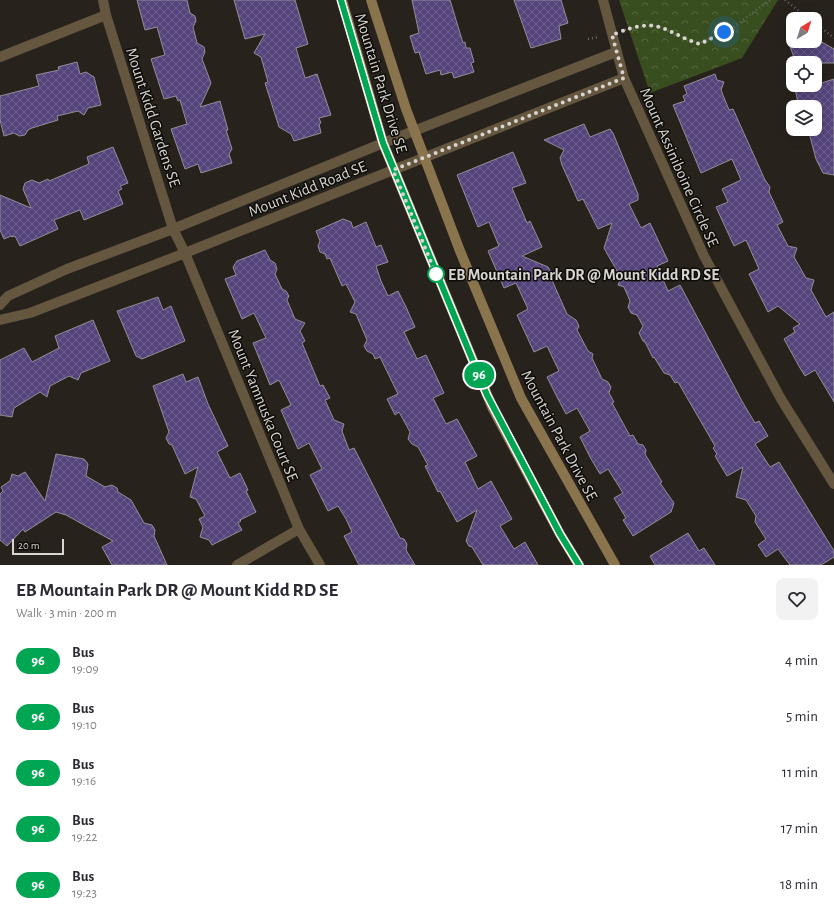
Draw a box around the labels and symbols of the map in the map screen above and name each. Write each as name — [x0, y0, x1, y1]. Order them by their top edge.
street label: Mountain Park Drive SE — [352, 12, 410, 155]
north arrow — [786, 12, 822, 48]
your location — [714, 22, 734, 42]
street label: Mount Kidd Gardens SE — [123, 46, 183, 189]
street label: Mount Assiniboine Circle SE — [637, 85, 722, 250]
street label: Mount Kidd Road SE — [246, 158, 369, 220]
marker: EB Mountain Park DR @ Mount Kidd RD SE — [427, 265, 445, 283]
place label: EB Mountain Park DR @ Mount Kidd RD SE — [448, 267, 719, 283]
street label: Mount Yamnuska Court SE — [225, 327, 301, 484]
line badge: 96 — [461, 362, 497, 388]
street label: Mountain Park Drive SE — [518, 368, 600, 504]
scale bar — [12, 537, 64, 556]

